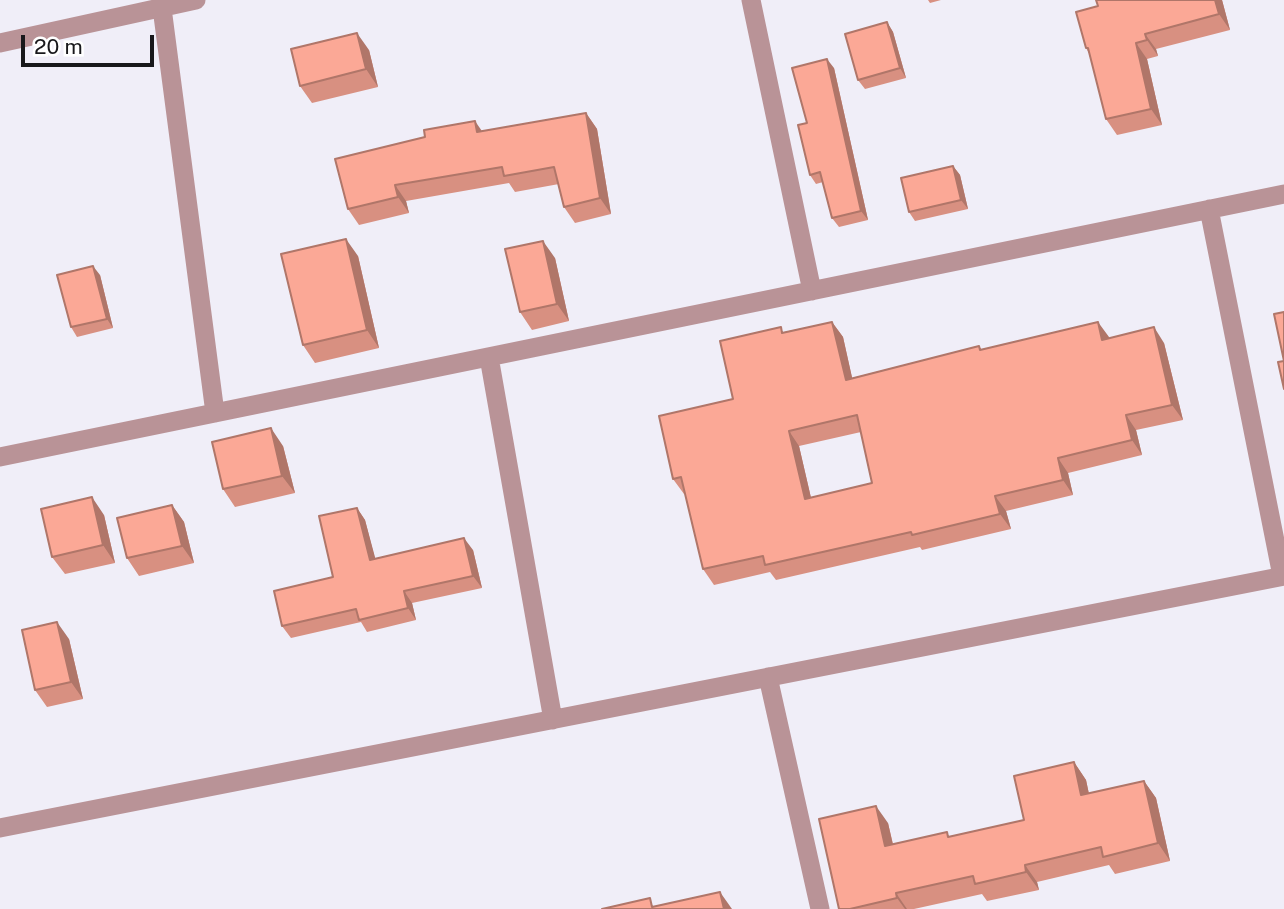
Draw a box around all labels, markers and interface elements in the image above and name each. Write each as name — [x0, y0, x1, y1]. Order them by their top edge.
scale bar — [24, 21, 158, 65]
text: 20 m — [34, 34, 83, 59]

